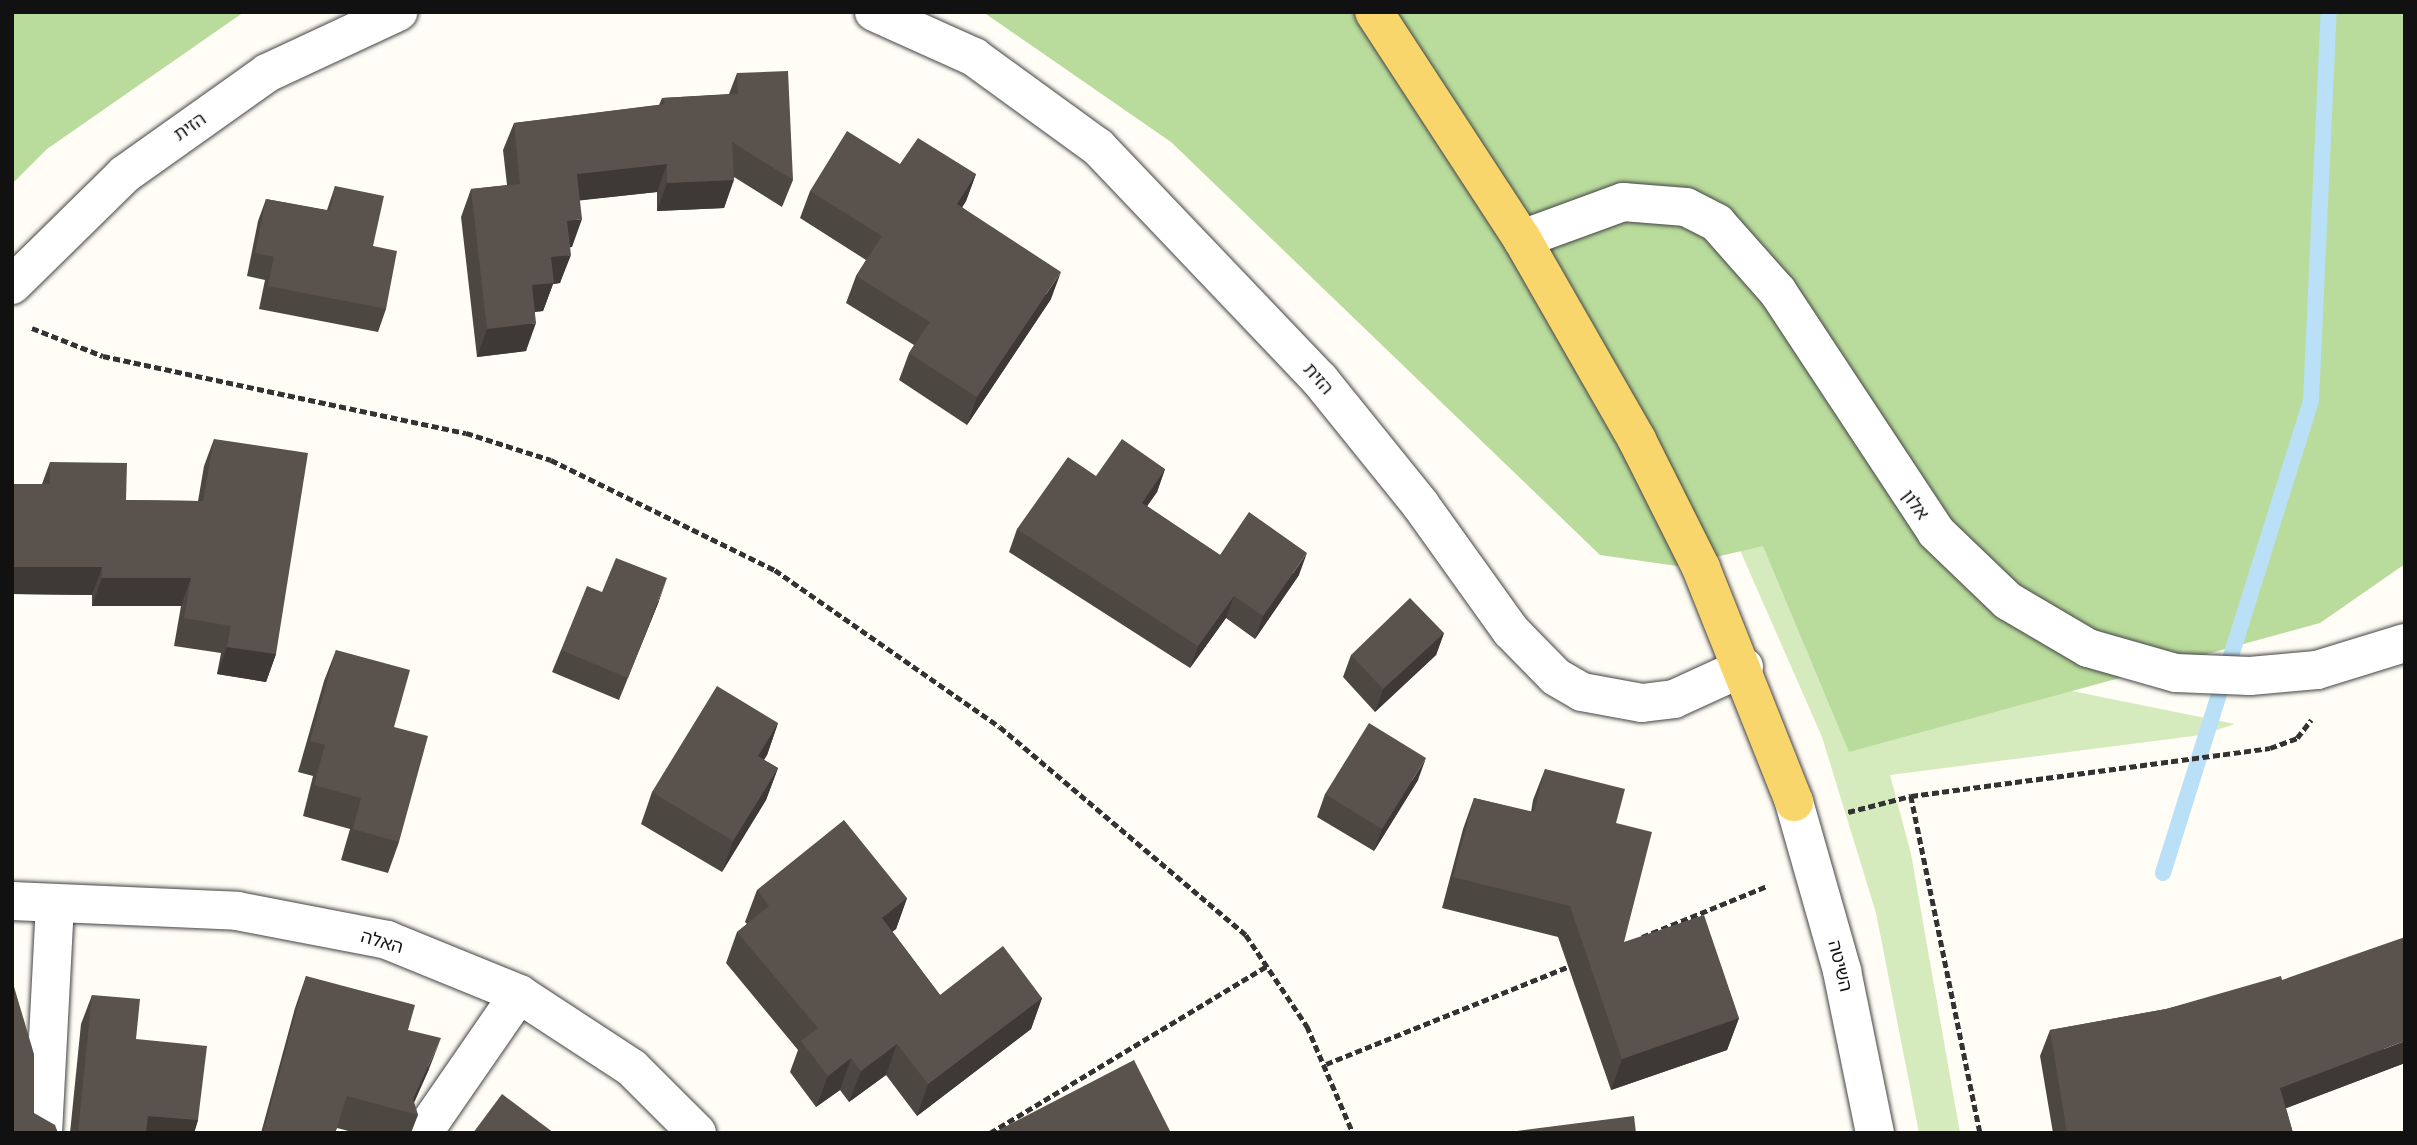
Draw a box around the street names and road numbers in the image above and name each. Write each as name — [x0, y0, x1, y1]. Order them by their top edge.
street label: הזית — [170, 108, 210, 146]
street label: הזית — [1299, 359, 1337, 399]
street label: אלון — [1897, 486, 1933, 524]
street label: האלה — [358, 926, 406, 958]
street label: השיטה — [1823, 938, 1857, 994]

